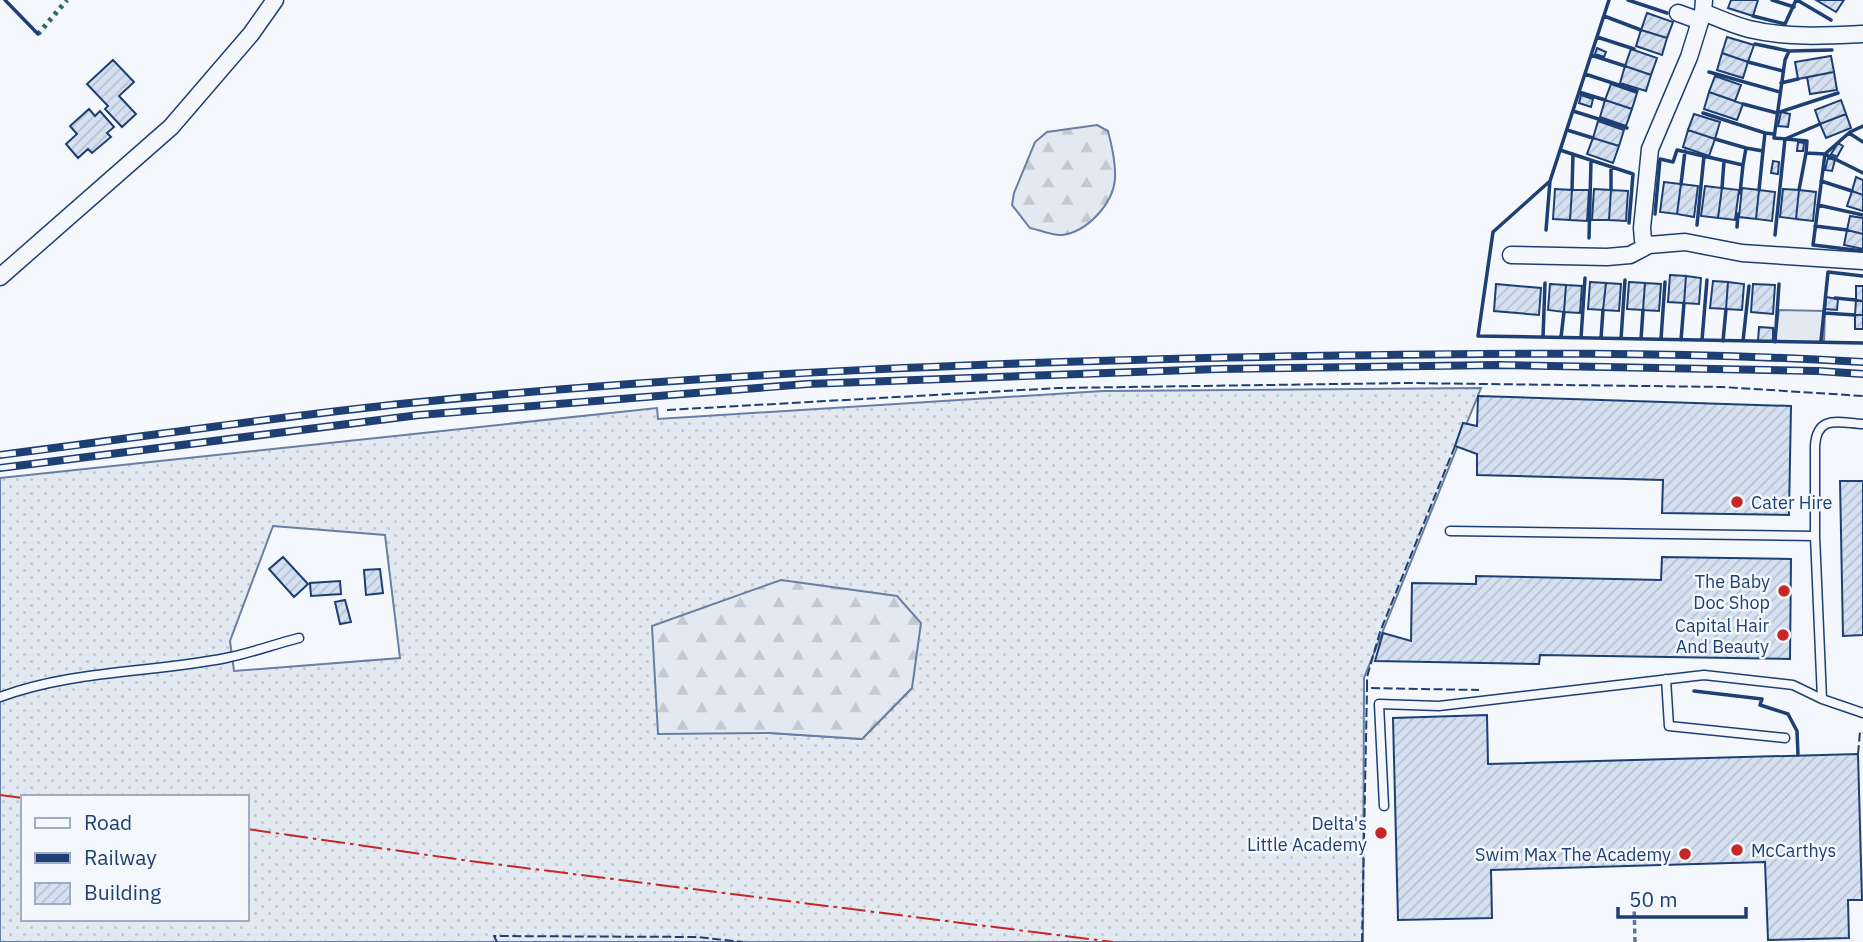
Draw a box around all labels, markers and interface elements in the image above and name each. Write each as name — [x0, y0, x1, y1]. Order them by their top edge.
place label: Cater Hire — [1751, 491, 1833, 514]
marker: Cater Hire — [1729, 494, 1745, 510]
place label: The Baby Doc Shop — [1693, 570, 1770, 614]
marker: The Baby Doc Shop — [1776, 583, 1792, 599]
place label: Capital Hair And Beauty — [1675, 614, 1769, 658]
marker: Capital Hair And Beauty — [1775, 627, 1791, 643]
legend — [21, 795, 248, 921]
text: Road — [84, 808, 132, 836]
place label: Delta's Little Academy — [1247, 812, 1367, 856]
marker: Delta's Little Academy — [1373, 825, 1389, 841]
place label: McCarthys — [1751, 839, 1836, 862]
marker: McCarthys — [1729, 842, 1745, 858]
text: Railway — [84, 843, 157, 871]
place label: Swim Max The Academy — [1475, 843, 1671, 866]
marker: Swim Max The Academy — [1677, 846, 1693, 862]
scale bar — [1618, 876, 1746, 920]
text: Building — [84, 878, 161, 906]
text: 50 m — [1629, 885, 1678, 913]

